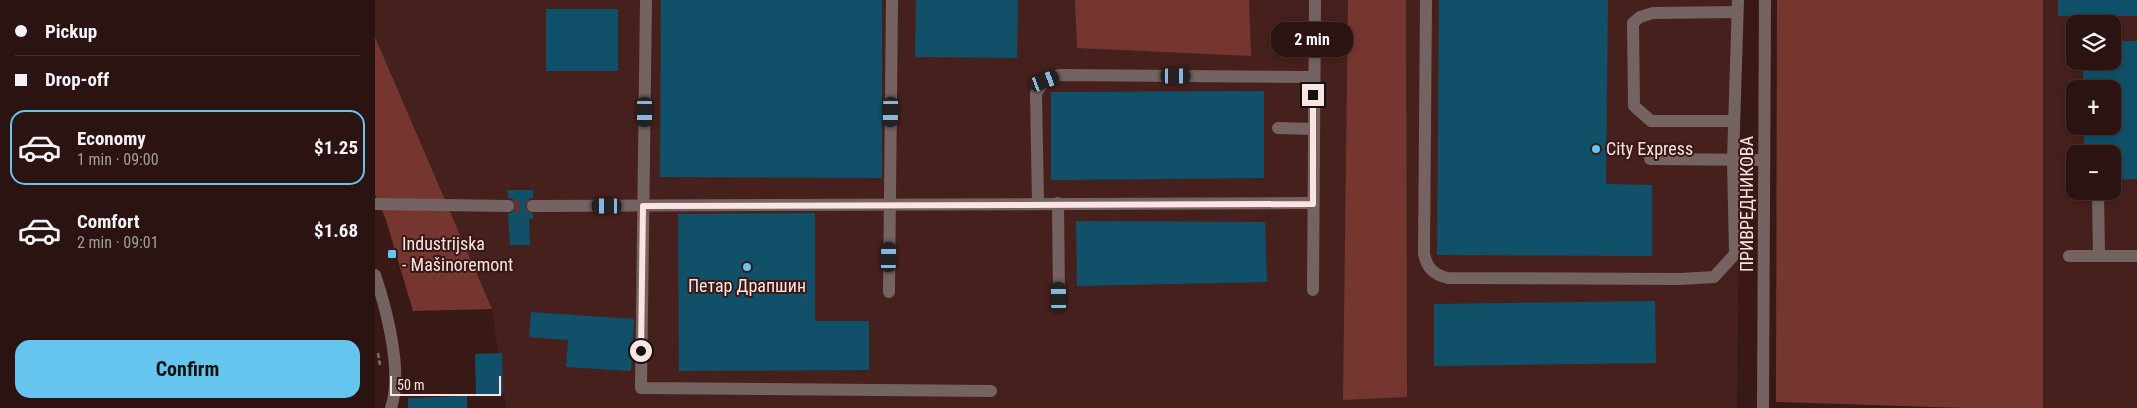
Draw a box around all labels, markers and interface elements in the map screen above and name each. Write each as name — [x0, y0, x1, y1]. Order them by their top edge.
map controls — [2066, 15, 2121, 200]
button: layers — [2066, 15, 2121, 70]
text: Pickup — [45, 20, 97, 43]
callout: 2 min — [1272, 22, 1354, 58]
text: 2 min — [1294, 30, 1330, 49]
text: Drop-off — [45, 68, 109, 91]
car — [1028, 69, 1061, 93]
car — [1161, 69, 1191, 84]
button: + — [2066, 80, 2121, 135]
route end — [1302, 84, 1324, 106]
car — [637, 97, 652, 127]
car — [883, 97, 898, 127]
icon: car — [17, 125, 62, 170]
text: Economy — [77, 127, 146, 150]
street label: ПРИВРЕДНИКОВА — [1736, 135, 1757, 272]
text: $1.25 — [314, 136, 358, 159]
place label: City Express — [1606, 138, 1693, 159]
marker: City Express — [1590, 143, 1602, 155]
button: − — [2066, 145, 2121, 200]
text: 1 min · 09:00 — [77, 150, 159, 169]
car — [592, 199, 622, 214]
icon: car — [17, 208, 62, 253]
text: Comfort — [77, 210, 140, 233]
text: $1.68 — [314, 219, 358, 242]
text: 2 min · 09:01 — [77, 233, 159, 252]
place label: Industrijska - Mašinoremont — [402, 233, 513, 275]
car — [881, 242, 896, 272]
marker: Industrijska - Mašinoremont — [386, 248, 398, 260]
marker: Петар Драпшин — [741, 261, 753, 273]
place label: Петар Драпшин — [688, 275, 806, 296]
car — [1051, 282, 1066, 312]
button: Confirm — [15, 340, 360, 398]
route start — [630, 340, 652, 362]
scale bar — [390, 373, 501, 396]
text: 50 m — [397, 377, 425, 393]

